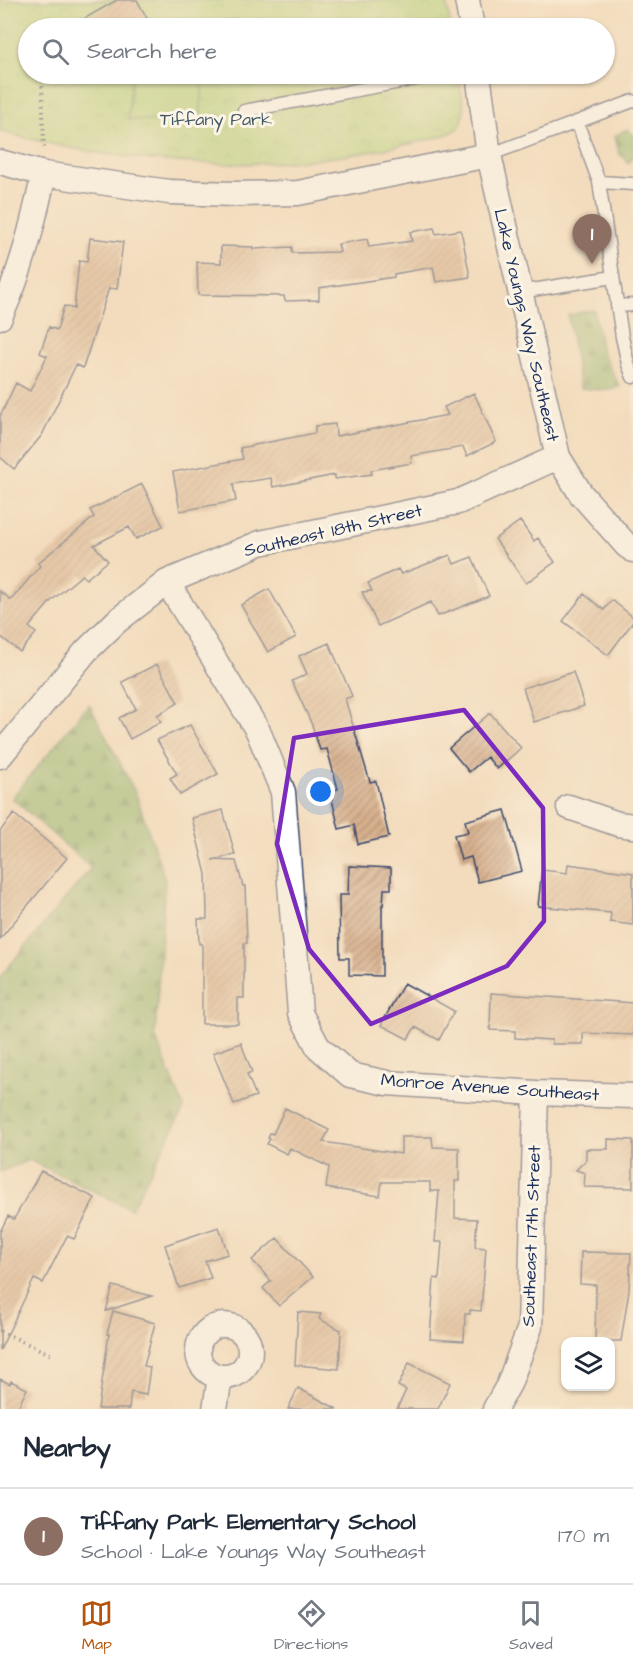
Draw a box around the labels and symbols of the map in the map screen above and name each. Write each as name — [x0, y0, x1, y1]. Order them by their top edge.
park label: Tiffany Park — [160, 107, 272, 133]
street label: Lake Youngs Way Southeast — [487, 206, 566, 445]
pin: 1 — [572, 214, 612, 264]
street label: Southeast 18th Street — [241, 498, 425, 563]
your location — [306, 777, 335, 806]
street label: Monroe Avenue Southeast — [380, 1067, 601, 1108]
street label: Southeast 17th Street — [516, 1144, 547, 1327]

